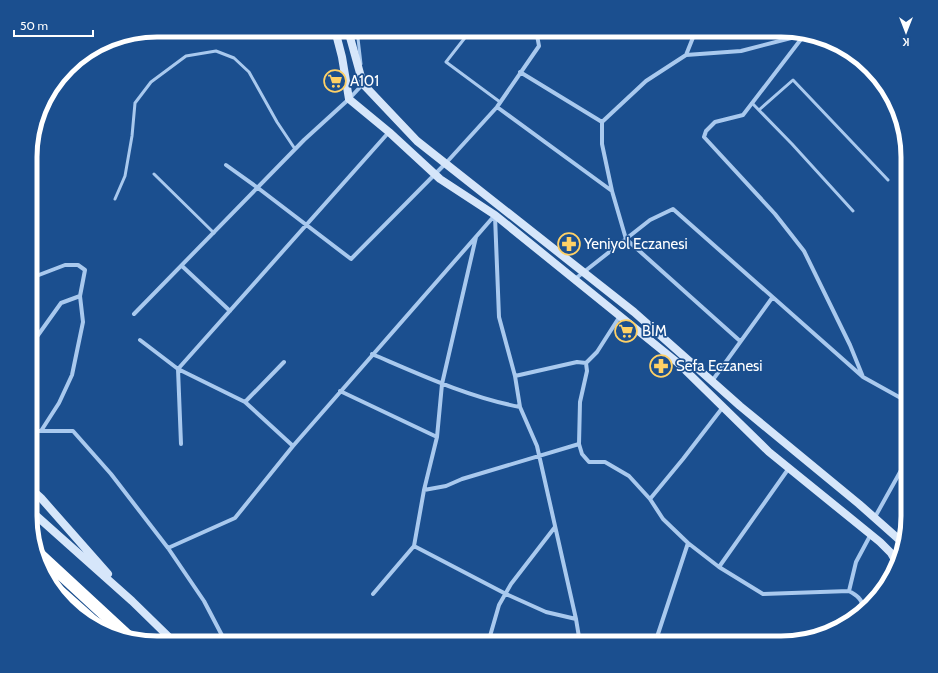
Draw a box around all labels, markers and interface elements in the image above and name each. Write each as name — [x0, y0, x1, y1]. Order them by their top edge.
scale bar — [14, 12, 93, 38]
north arrow — [886, 12, 926, 52]
text: 50 m — [20, 18, 48, 33]
text: K — [902, 35, 909, 49]
supermarket icon: A101 — [322, 68, 348, 94]
place label: A101 — [350, 72, 379, 90]
pharmacy icon: Yeniyol Eczanesi — [556, 231, 582, 257]
place label: Yeniyol Eczanesi — [583, 235, 688, 253]
supermarket icon: BİM — [613, 318, 639, 344]
place label: BİM — [642, 321, 667, 340]
pharmacy icon: Sefa Eczanesi — [648, 353, 674, 379]
place label: Sefa Eczanesi — [676, 357, 763, 375]

